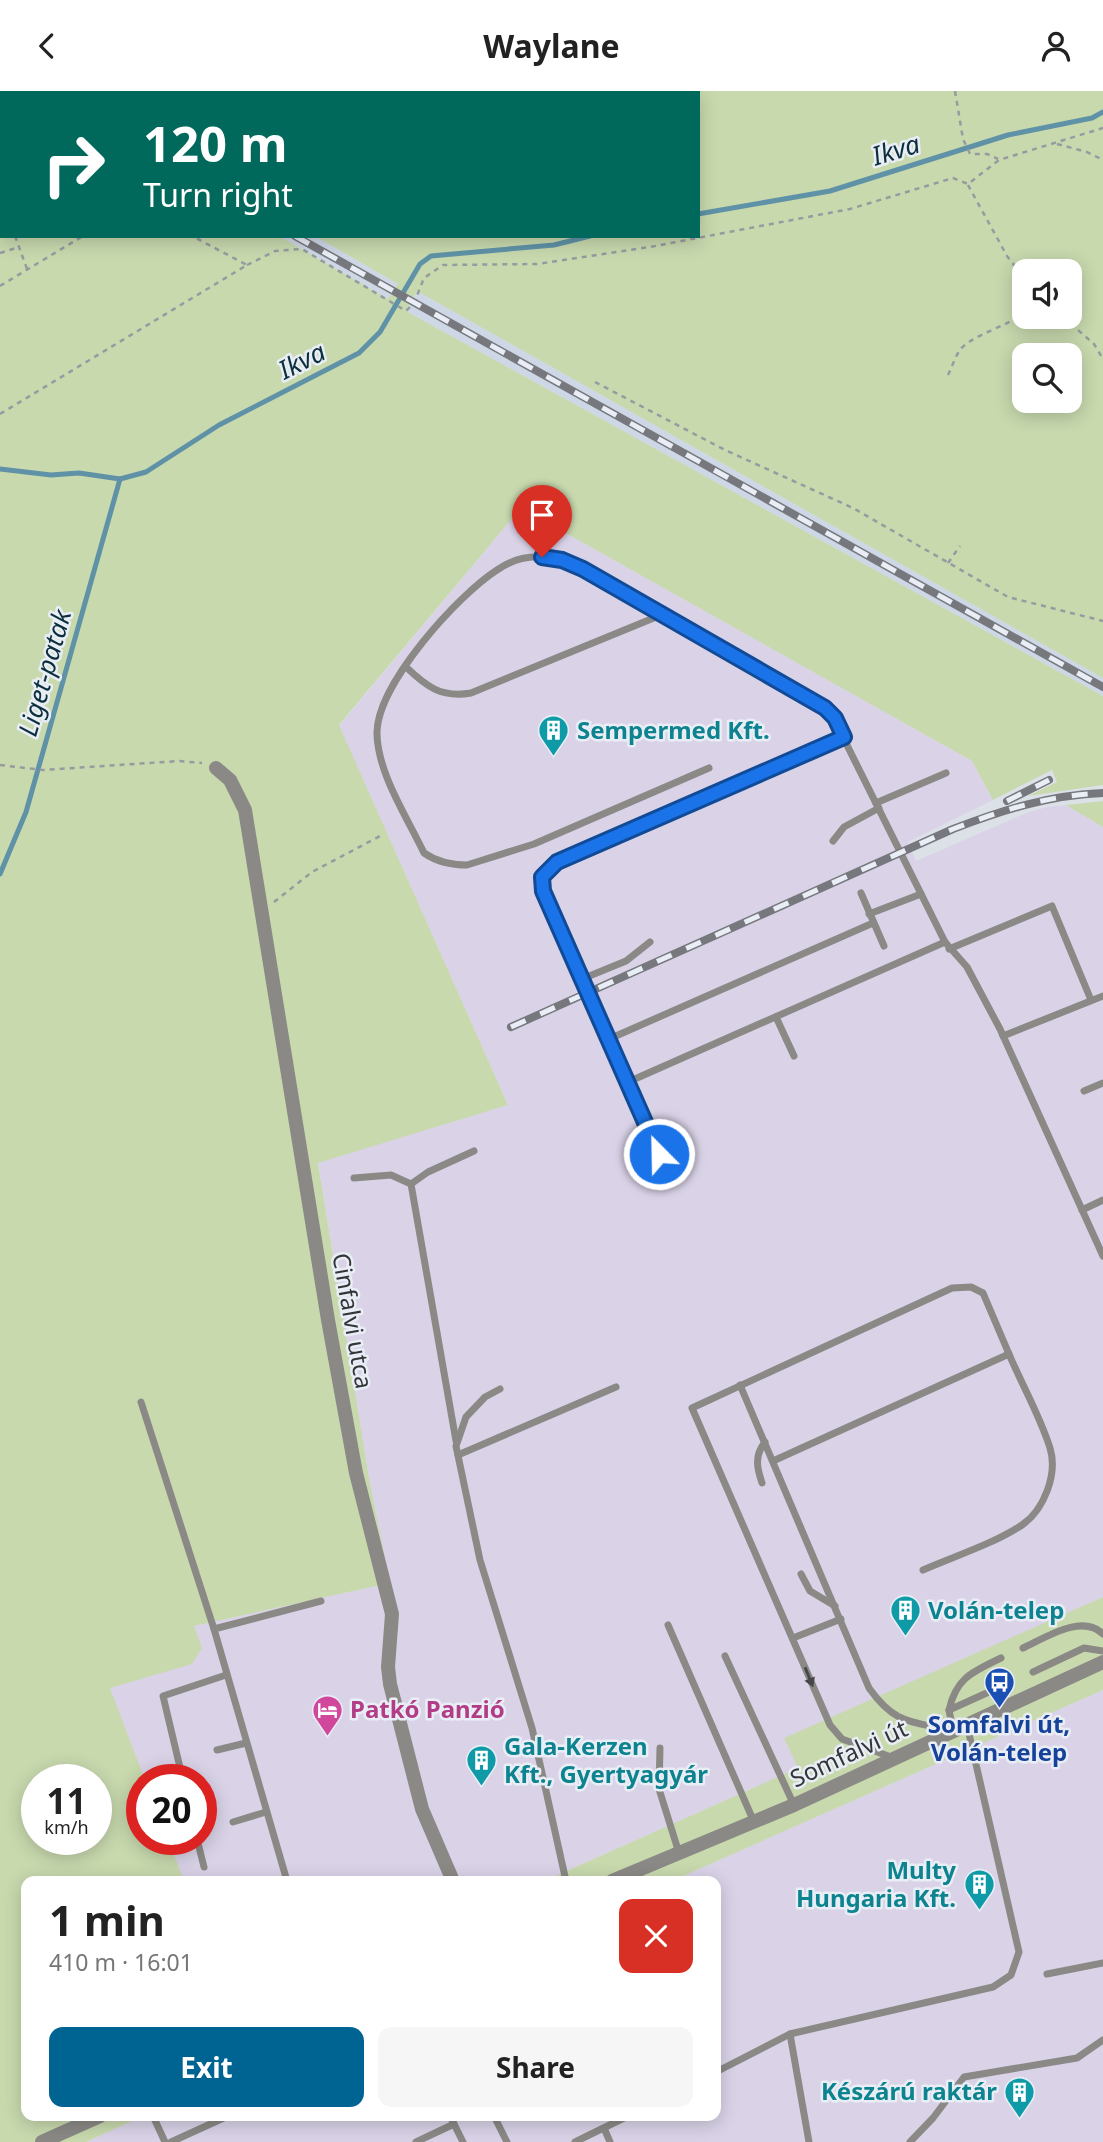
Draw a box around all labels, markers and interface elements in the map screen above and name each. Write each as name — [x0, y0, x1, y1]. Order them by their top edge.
text: Waylane — [483, 24, 620, 67]
icon: back — [28, 27, 66, 65]
icon: person — [1037, 27, 1075, 65]
text: 120 m — [143, 110, 288, 176]
icon: right — [28, 119, 119, 210]
water label: Ikva — [866, 125, 924, 174]
text: Turn right — [143, 173, 293, 216]
map controls — [1012, 259, 1082, 413]
button: sound — [1012, 259, 1082, 329]
water label: Ikva — [271, 333, 331, 388]
button: search — [1012, 343, 1082, 413]
pin — [512, 485, 572, 557]
icon: arrive — [523, 496, 561, 534]
water label: Liget-patak — [9, 604, 80, 740]
place label: Sempermed Kft. — [577, 713, 770, 746]
building icon: Sempermed Kft. — [537, 714, 571, 758]
position arrow — [622, 1117, 696, 1191]
street label: Cinfalvi utca — [325, 1250, 382, 1391]
place label: Volán-telep — [928, 1593, 1064, 1626]
building icon: Volán-telep — [888, 1594, 922, 1638]
one-way arrow — [803, 1666, 814, 1687]
bus stop icon: Somfalvi út, Volán-telep — [982, 1666, 1016, 1710]
place label: Patkó Panzió — [350, 1692, 505, 1725]
hotel icon: Patkó Panzió — [310, 1693, 344, 1737]
place label: Somfalvi út, Volán-telep — [928, 1707, 1070, 1768]
street label: Somfalvi út — [784, 1711, 913, 1794]
place label: Gala-Kerzen Kft., Gyertyagyár — [504, 1729, 708, 1790]
building icon: Gala-Kerzen Kft., Gyertyagyár — [464, 1744, 498, 1788]
speed limit sign: 20 — [126, 1764, 217, 1855]
text: 11 — [46, 1777, 87, 1824]
text: km/h — [44, 1815, 89, 1839]
place label: Multy Hungaria Kft. — [796, 1853, 956, 1914]
building icon: Multy Hungaria Kft. — [962, 1868, 996, 1912]
text: 1 min — [49, 1891, 165, 1948]
button: close — [619, 1899, 693, 1973]
text: 410 m · 16:01 — [49, 1946, 193, 1978]
button: Exit — [49, 2027, 364, 2107]
button: Share — [378, 2027, 693, 2107]
place label: Készárú raktár — [821, 2074, 997, 2107]
building icon: Készárú raktár — [1003, 2075, 1037, 2119]

